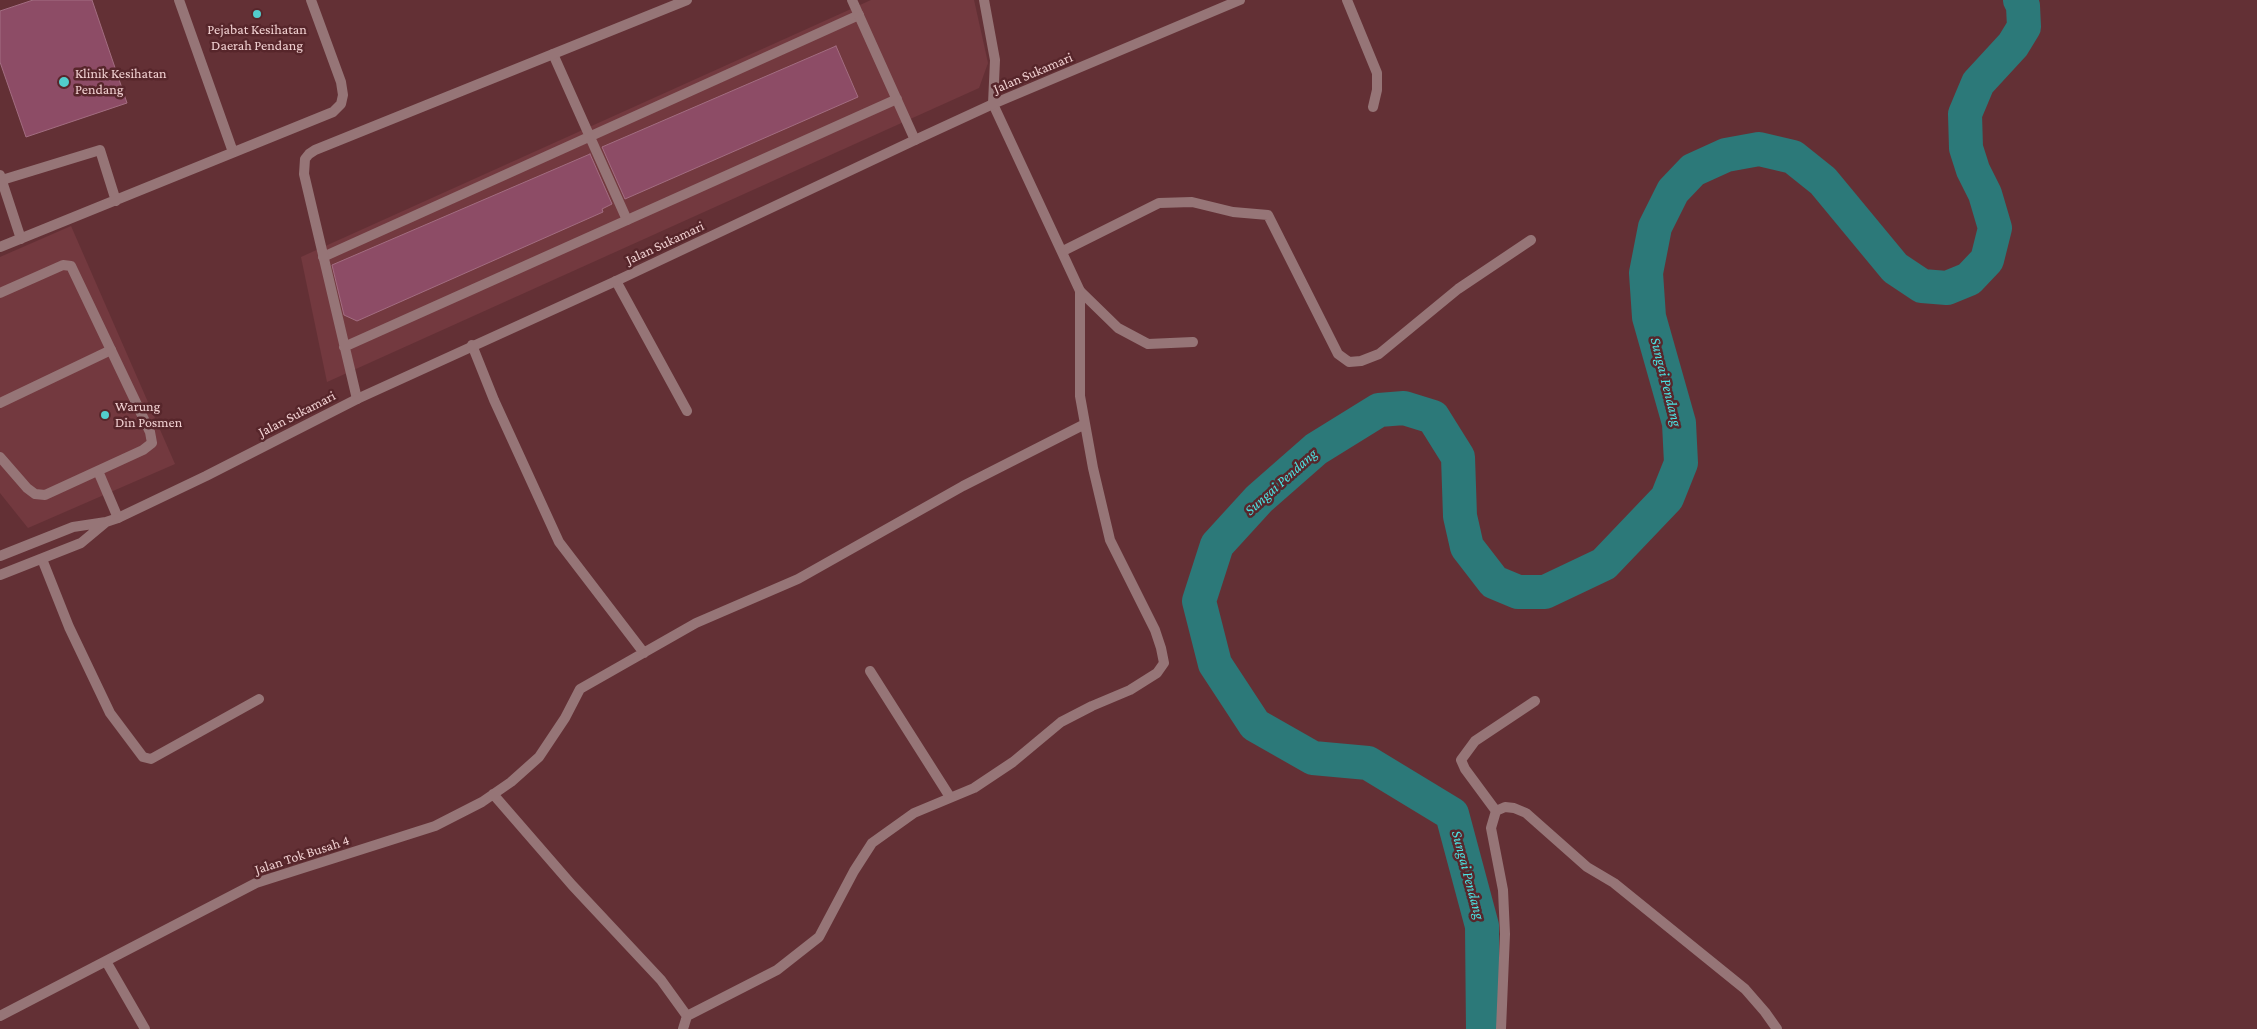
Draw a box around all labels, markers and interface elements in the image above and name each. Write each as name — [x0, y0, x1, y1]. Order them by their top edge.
marker: Pejabat Kesihatan Daerah Pendang — [251, 8, 263, 20]
place label: Pejabat Kesihatan Daerah Pendang — [207, 22, 307, 54]
street label: Jalan Sukamari — [991, 49, 1075, 97]
place label: Klinik Kesihatan Pendang — [75, 66, 167, 98]
marker: Klinik Kesihatan Pendang — [57, 75, 71, 89]
street label: Jalan Sukamari — [623, 218, 707, 268]
water label: Sungai Pendang — [1646, 335, 1686, 429]
street label: Jalan Sukamari — [256, 387, 338, 441]
place label: Warung Din Posmen — [115, 399, 182, 432]
marker: Warung Din Posmen — [99, 409, 111, 421]
water label: Sungai Pendang — [1241, 445, 1321, 519]
water label: Sungai Pendang — [1447, 828, 1489, 922]
street label: Jalan Tok Busah 4 — [253, 832, 351, 878]

